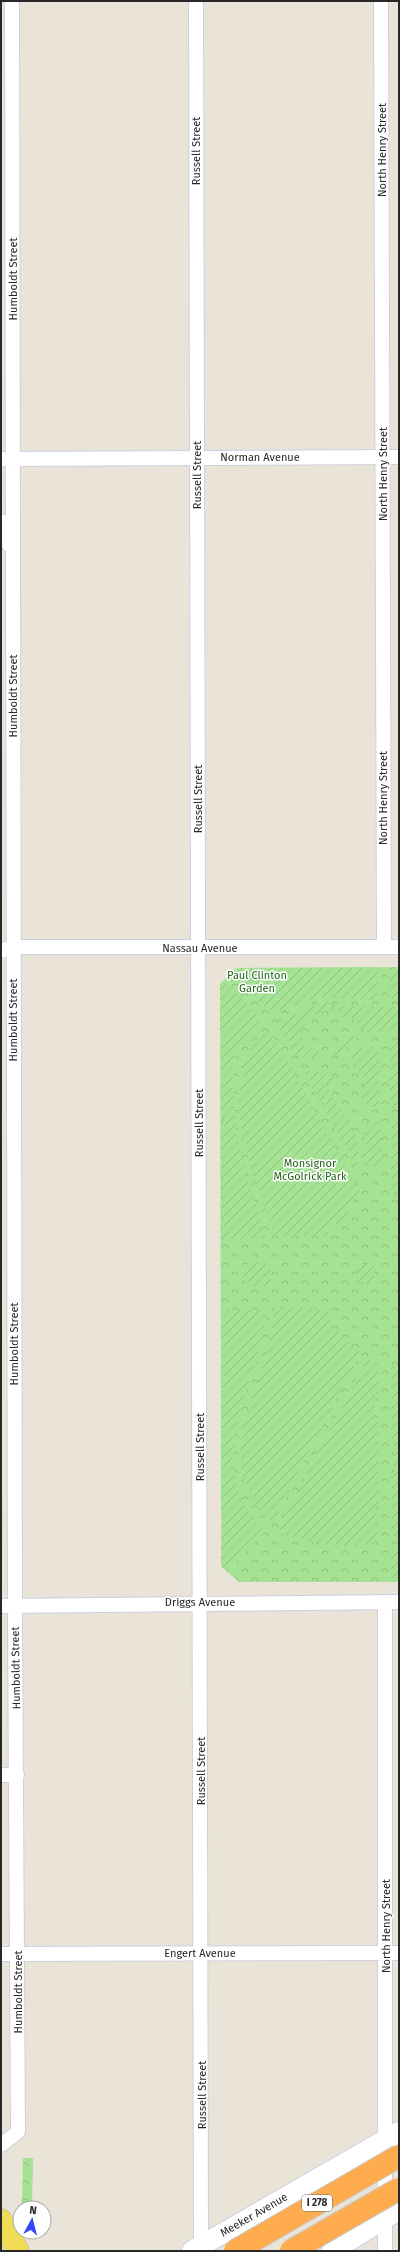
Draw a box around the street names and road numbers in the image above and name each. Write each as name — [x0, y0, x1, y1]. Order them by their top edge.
street label: North Henry Street — [376, 103, 389, 197]
street label: Russell Street — [190, 117, 203, 185]
street label: Humboldt Street — [7, 238, 20, 320]
street label: North Henry Street — [377, 427, 390, 521]
street label: Russell Street — [191, 441, 204, 509]
street label: Norman Avenue — [220, 451, 300, 464]
street label: Humboldt Street — [7, 655, 20, 737]
street label: North Henry Street — [377, 751, 390, 845]
street label: Russell Street — [192, 765, 205, 833]
street label: Nassau Avenue — [162, 942, 238, 955]
street label: Humboldt Street — [7, 979, 20, 1061]
street label: Russell Street — [193, 1089, 206, 1157]
street label: Humboldt Street — [8, 1303, 21, 1385]
street label: Russell Street — [194, 1413, 207, 1481]
street label: Driggs Avenue — [165, 1596, 235, 1609]
street label: Humboldt Street — [9, 1626, 23, 1709]
street label: Russell Street — [195, 1737, 208, 1805]
street label: North Henry Street — [380, 1879, 393, 1973]
street label: Engert Avenue — [164, 1947, 236, 1960]
street label: Humboldt Street — [12, 1951, 25, 2033]
street label: Russell Street — [196, 2061, 209, 2129]
street label: Meeker Avenue — [218, 2190, 290, 2240]
road number: I 278 — [302, 2195, 332, 2211]

